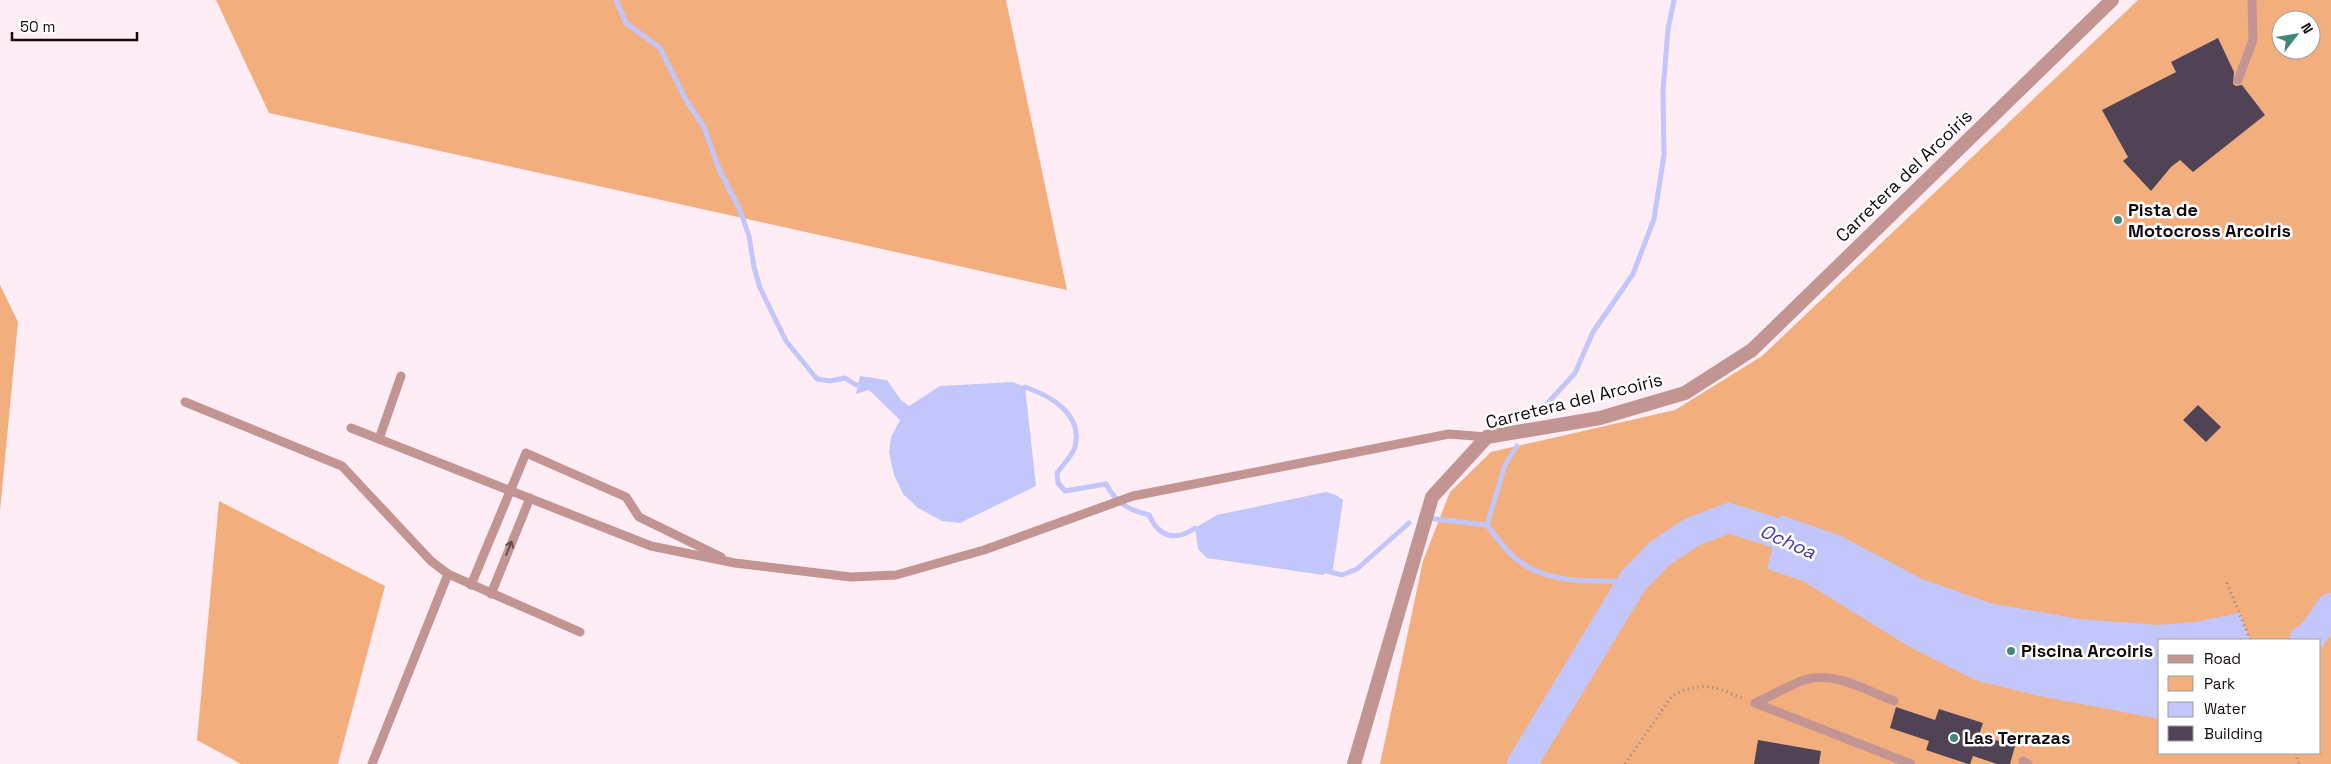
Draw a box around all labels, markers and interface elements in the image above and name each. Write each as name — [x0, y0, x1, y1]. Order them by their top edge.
scale bar — [12, 10, 138, 42]
north arrow — [2271, 10, 2321, 60]
text: 50 m — [20, 17, 55, 36]
text: N — [2297, 20, 2317, 37]
street label: Carretera del Arcoiris — [1830, 104, 1977, 247]
place label: Pista de Motocross Arcoiris — [2128, 198, 2291, 242]
marker: Pista de Motocross Arcoiris — [2112, 214, 2124, 226]
street label: Carretera del Arcoiris — [1483, 367, 1665, 434]
water label: Ochoa — [1756, 518, 1820, 565]
one-way arrow — [505, 541, 514, 557]
place label: Piscina Arcoiris — [2021, 639, 2153, 662]
legend — [2158, 639, 2321, 754]
marker: Piscina Arcoiris — [2005, 645, 2017, 657]
text: Road — [2204, 649, 2241, 668]
text: Park — [2204, 674, 2235, 693]
text: Water — [2204, 699, 2247, 718]
text: Building — [2204, 724, 2263, 743]
place label: Las Terrazas — [1964, 726, 2070, 749]
marker: Las Terrazas — [1948, 732, 1960, 744]

